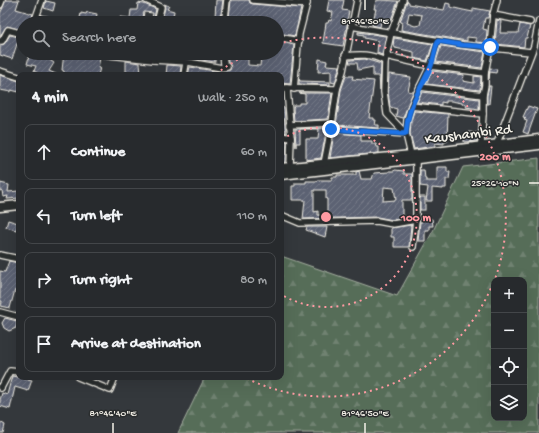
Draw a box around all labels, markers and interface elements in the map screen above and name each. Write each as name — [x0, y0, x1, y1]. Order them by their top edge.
search box — [16, 16, 284, 60]
text: 81°46'50"E — [341, 16, 390, 28]
icon: search — [30, 27, 52, 49]
text: Search here — [62, 29, 136, 47]
route start — [481, 38, 499, 56]
text: 4 min — [32, 88, 68, 108]
text: Walk · 250 m — [198, 91, 268, 106]
route end — [322, 120, 340, 138]
street label: Kaushambi Rd — [424, 121, 514, 149]
icon: ahead — [33, 141, 55, 163]
text: Continue — [71, 143, 125, 161]
text: 60 m — [241, 145, 267, 160]
text: 200 m — [480, 151, 511, 165]
text: 25°26'10"N — [471, 178, 519, 190]
icon: left — [33, 205, 55, 227]
text: Turn left — [71, 207, 122, 225]
text: 110 m — [237, 209, 267, 224]
centre of rings — [319, 210, 333, 224]
text: 100 m — [400, 212, 431, 226]
icon: right — [33, 269, 55, 291]
text: Turn right — [71, 271, 131, 289]
text: 80 m — [240, 273, 267, 288]
map controls — [491, 277, 527, 421]
button: + — [491, 277, 527, 313]
button: − — [491, 313, 527, 349]
icon: arrive — [33, 333, 55, 355]
text: Arrive at destination — [71, 335, 201, 353]
button: locate — [491, 349, 527, 385]
button: layers — [491, 385, 527, 421]
text: 81°46'40"E — [89, 408, 137, 420]
text: 81°46'50"E — [341, 408, 390, 420]

